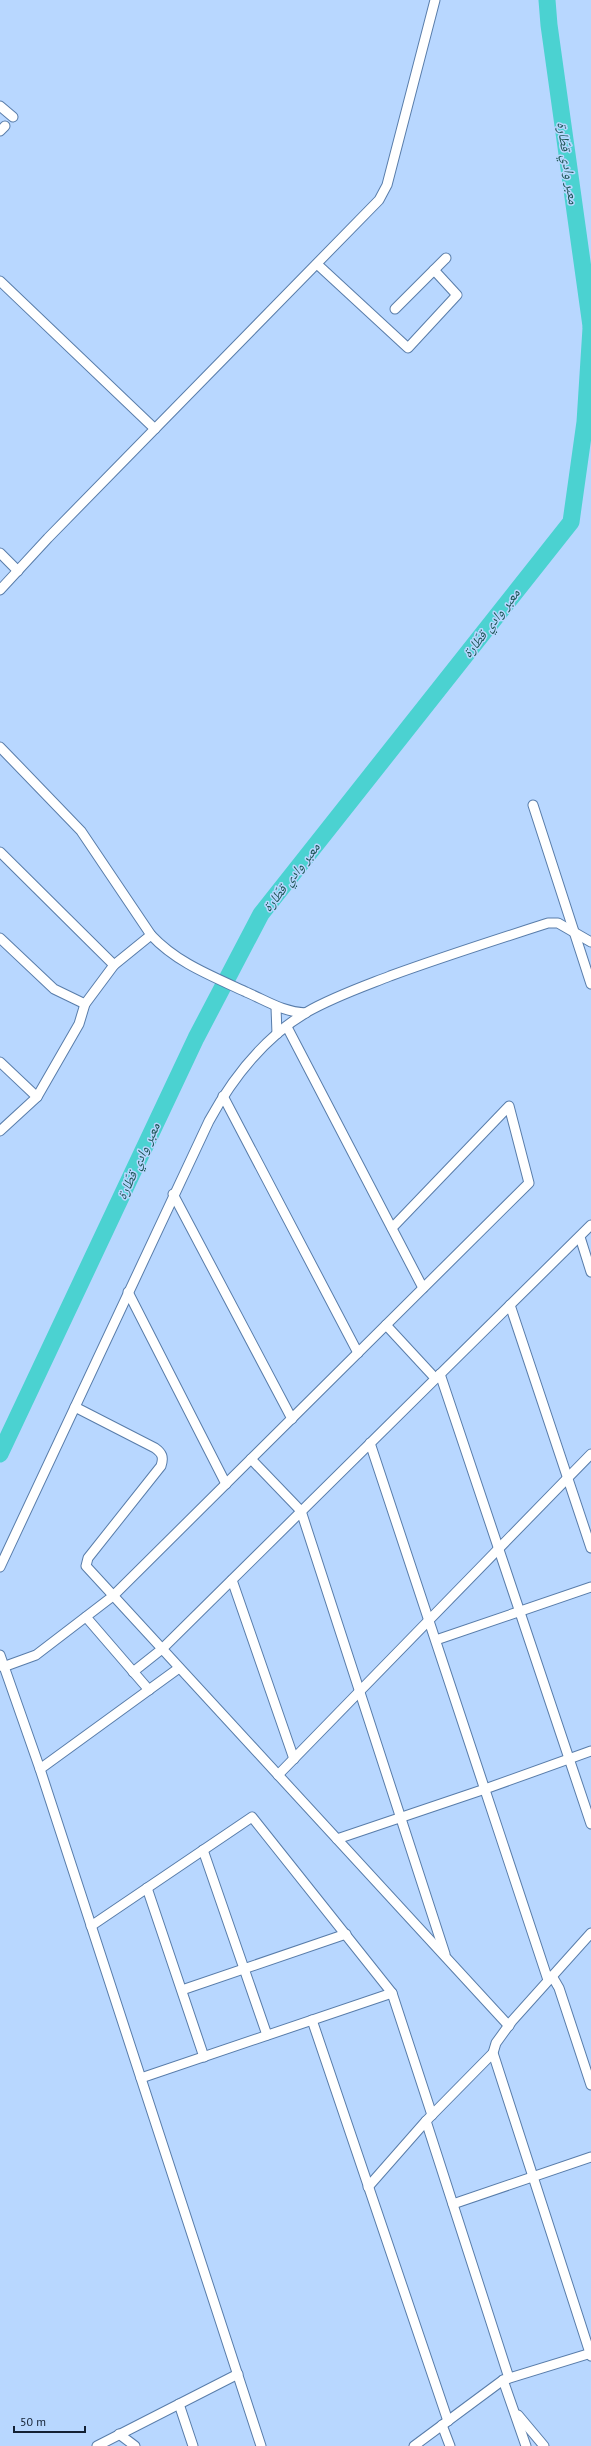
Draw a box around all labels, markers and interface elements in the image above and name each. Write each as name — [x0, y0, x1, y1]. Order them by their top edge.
water label: معبر وادي قطّارة — [551, 121, 583, 206]
water label: معبر وادي قطّارة — [458, 584, 526, 663]
water label: معبر وادي قطّارة — [258, 838, 326, 917]
water label: معبر وادي قطّارة — [112, 1119, 166, 1204]
scale bar — [14, 2408, 85, 2434]
text: 50 m — [20, 2414, 46, 2429]

